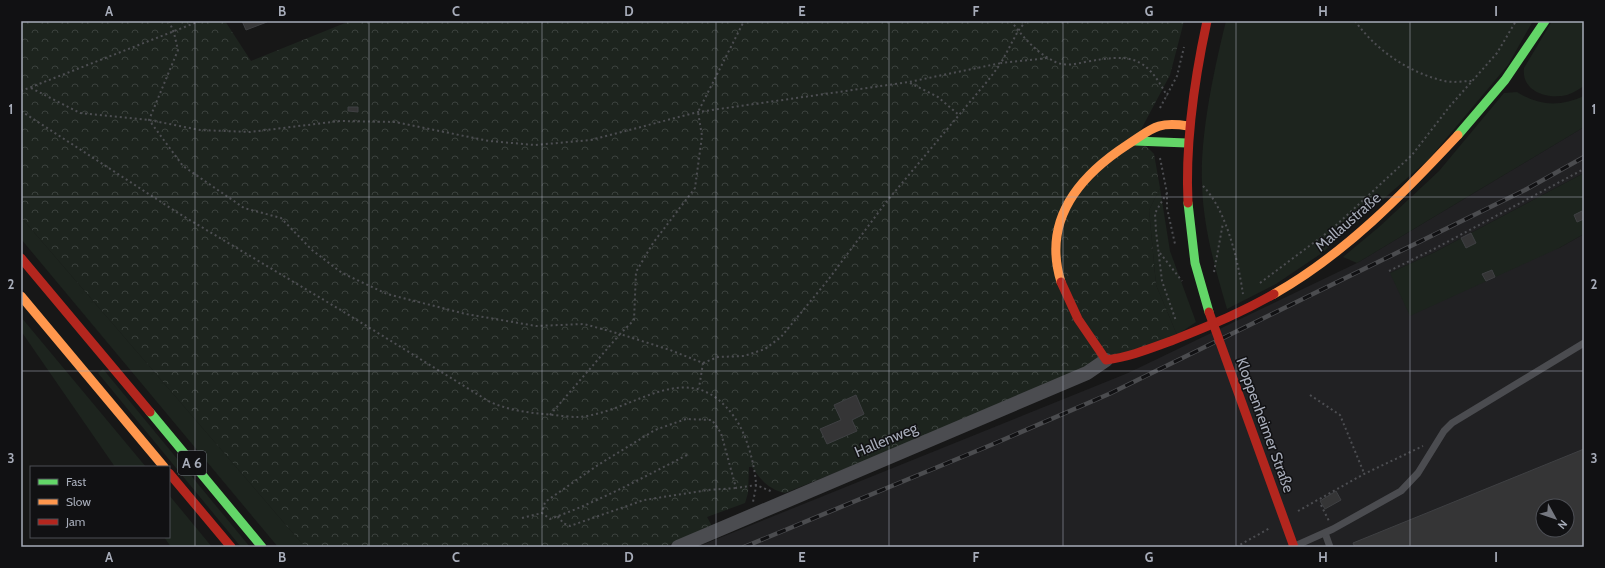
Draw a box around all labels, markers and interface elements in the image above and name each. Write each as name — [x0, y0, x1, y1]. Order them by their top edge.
text: A — [105, 3, 114, 19]
text: B — [278, 3, 286, 19]
text: C — [452, 3, 460, 19]
text: D — [624, 3, 634, 19]
text: E — [798, 3, 806, 19]
text: F — [973, 3, 980, 19]
text: G — [1145, 3, 1154, 19]
text: H — [1318, 3, 1328, 19]
text: I — [1494, 3, 1498, 19]
text: 1 — [9, 101, 13, 117]
text: 1 — [1592, 101, 1596, 117]
street label: Mallaustraße — [1312, 188, 1385, 255]
text: 2 — [8, 276, 15, 292]
text: 2 — [1591, 276, 1598, 292]
street label: Kloppenheimer Straße — [1232, 355, 1298, 495]
street label: Hallenweg — [852, 419, 921, 461]
text: 3 — [7, 450, 15, 466]
text: 3 — [1590, 450, 1598, 466]
road number: A 6 — [178, 451, 206, 475]
legend — [30, 466, 170, 538]
text: Fast — [66, 474, 86, 489]
text: Slow — [66, 494, 91, 509]
north arrow — [1535, 498, 1575, 538]
text: Jam — [65, 514, 85, 529]
text: N — [1555, 517, 1571, 532]
text: A — [105, 549, 114, 565]
text: B — [278, 549, 286, 565]
text: C — [452, 549, 460, 565]
text: D — [624, 549, 634, 565]
text: E — [798, 549, 806, 565]
text: F — [973, 549, 980, 565]
text: G — [1145, 549, 1154, 565]
text: H — [1318, 549, 1328, 565]
text: I — [1494, 549, 1498, 565]

